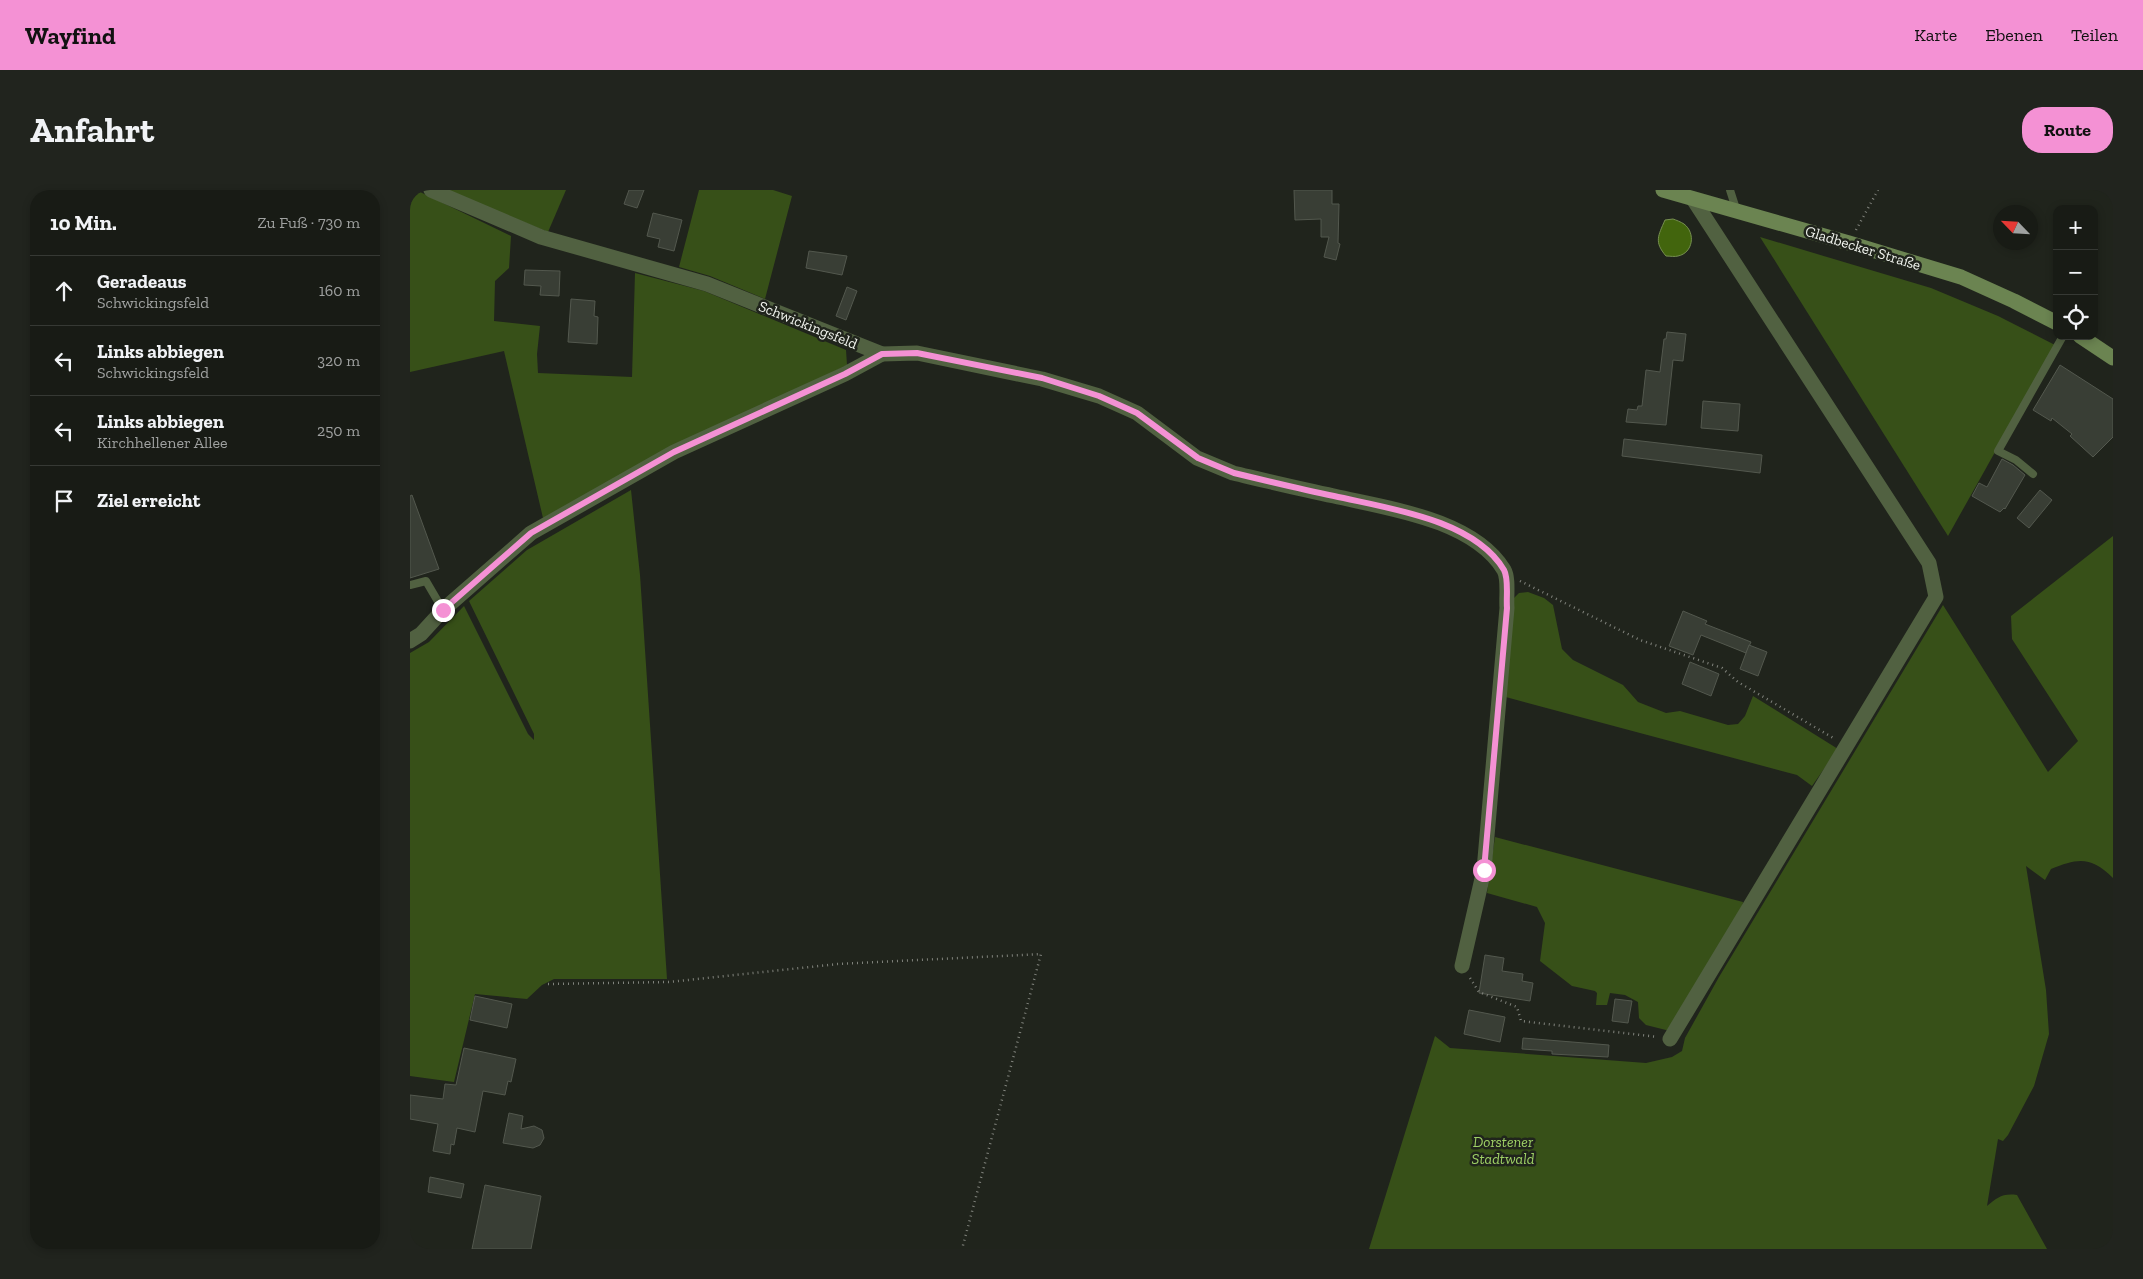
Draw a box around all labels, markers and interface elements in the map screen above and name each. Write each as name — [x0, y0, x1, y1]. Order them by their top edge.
text: Wayfind — [25, 21, 116, 50]
text: Karte — [1914, 24, 1957, 46]
text: Ebenen — [1985, 24, 2043, 46]
text: Teilen — [2071, 24, 2118, 46]
button: Route — [2022, 107, 2113, 153]
text: Anfahrt — [30, 109, 154, 151]
north arrow — [1993, 205, 2038, 250]
map controls — [2053, 205, 2098, 340]
button: + — [2053, 205, 2098, 250]
text: 10 Min. — [50, 210, 117, 235]
text: Zu Fuß · 730 m — [257, 213, 360, 232]
street label: Gladbecker Straße — [1803, 222, 1923, 274]
button: − — [2053, 250, 2098, 295]
text: Geradeaus — [97, 270, 187, 293]
icon: ahead — [50, 277, 78, 305]
text: 160 m — [319, 281, 360, 300]
text: Schwickingsfeld — [97, 293, 209, 312]
button: locate — [2053, 295, 2098, 340]
street label: Schwickingsfeld — [756, 297, 861, 353]
text: Links abbiegen — [97, 340, 224, 363]
icon: left — [50, 347, 78, 375]
text: 320 m — [317, 351, 360, 370]
text: Schwickingsfeld — [97, 363, 209, 382]
text: Links abbiegen — [97, 410, 224, 433]
icon: left — [50, 417, 78, 445]
text: 250 m — [317, 421, 360, 440]
text: Kirchhellener Allee — [97, 433, 228, 452]
icon: arrive — [50, 487, 78, 515]
text: Ziel erreicht — [97, 489, 200, 512]
route end — [432, 599, 455, 622]
route start — [1473, 859, 1496, 882]
park label: Dorstener Stadtwald — [1472, 1133, 1535, 1168]

